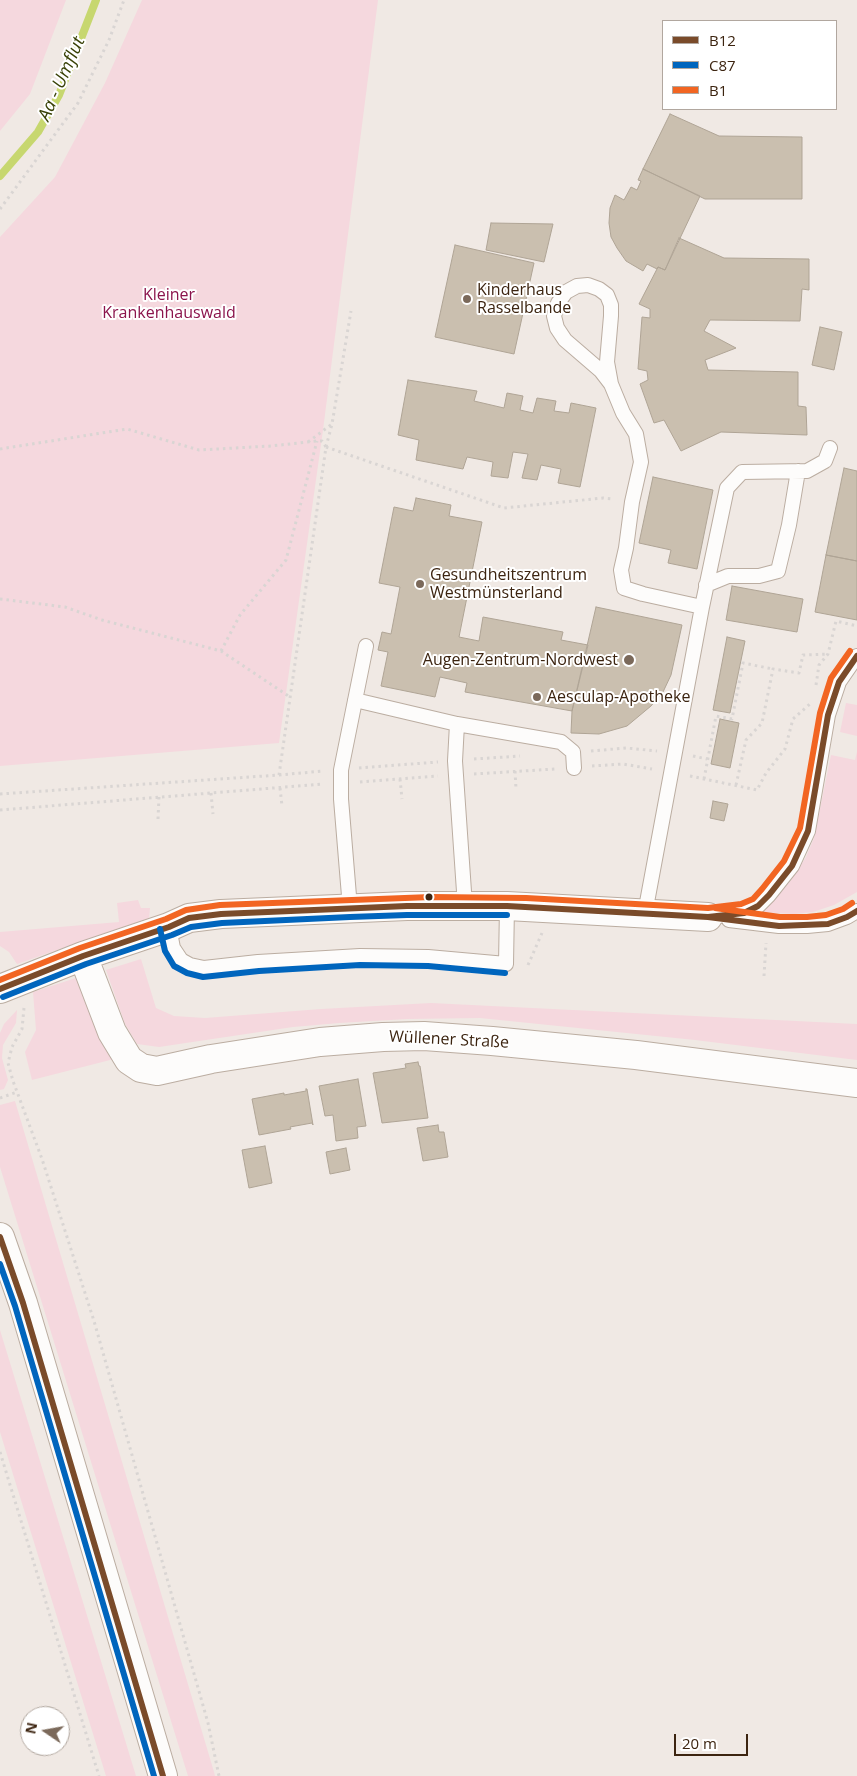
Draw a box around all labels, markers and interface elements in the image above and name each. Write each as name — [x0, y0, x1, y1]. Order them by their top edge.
legend — [662, 20, 837, 110]
text: B12 — [709, 30, 736, 50]
water label: Aa - Umflut — [34, 34, 90, 124]
text: C87 — [709, 55, 736, 75]
text: B1 — [709, 80, 727, 100]
place label: Kinderhaus Rasselbande — [477, 280, 571, 318]
park label: Kleiner Krankenhauswald — [102, 285, 236, 323]
marker: Kinderhaus Rasselbande — [461, 293, 473, 305]
place label: Gesundheitszentrum Westmünsterland — [430, 565, 587, 603]
marker: Gesundheitszentrum Westmünsterland — [414, 578, 426, 590]
place label: Augen-Zentrum-Nordwest — [423, 650, 618, 670]
marker: Augen-Zentrum-Nordwest — [622, 653, 636, 667]
place label: Aesculap-Apotheke — [547, 687, 690, 707]
marker: Aesculap-Apotheke — [531, 691, 543, 703]
unlabelled marker — [424, 892, 434, 902]
street label: Wüllener Straße — [389, 1027, 509, 1053]
north arrow — [20, 1706, 70, 1756]
text: N — [20, 1720, 41, 1736]
scale bar — [677, 1724, 751, 1756]
text: 20 m — [682, 1733, 717, 1753]

